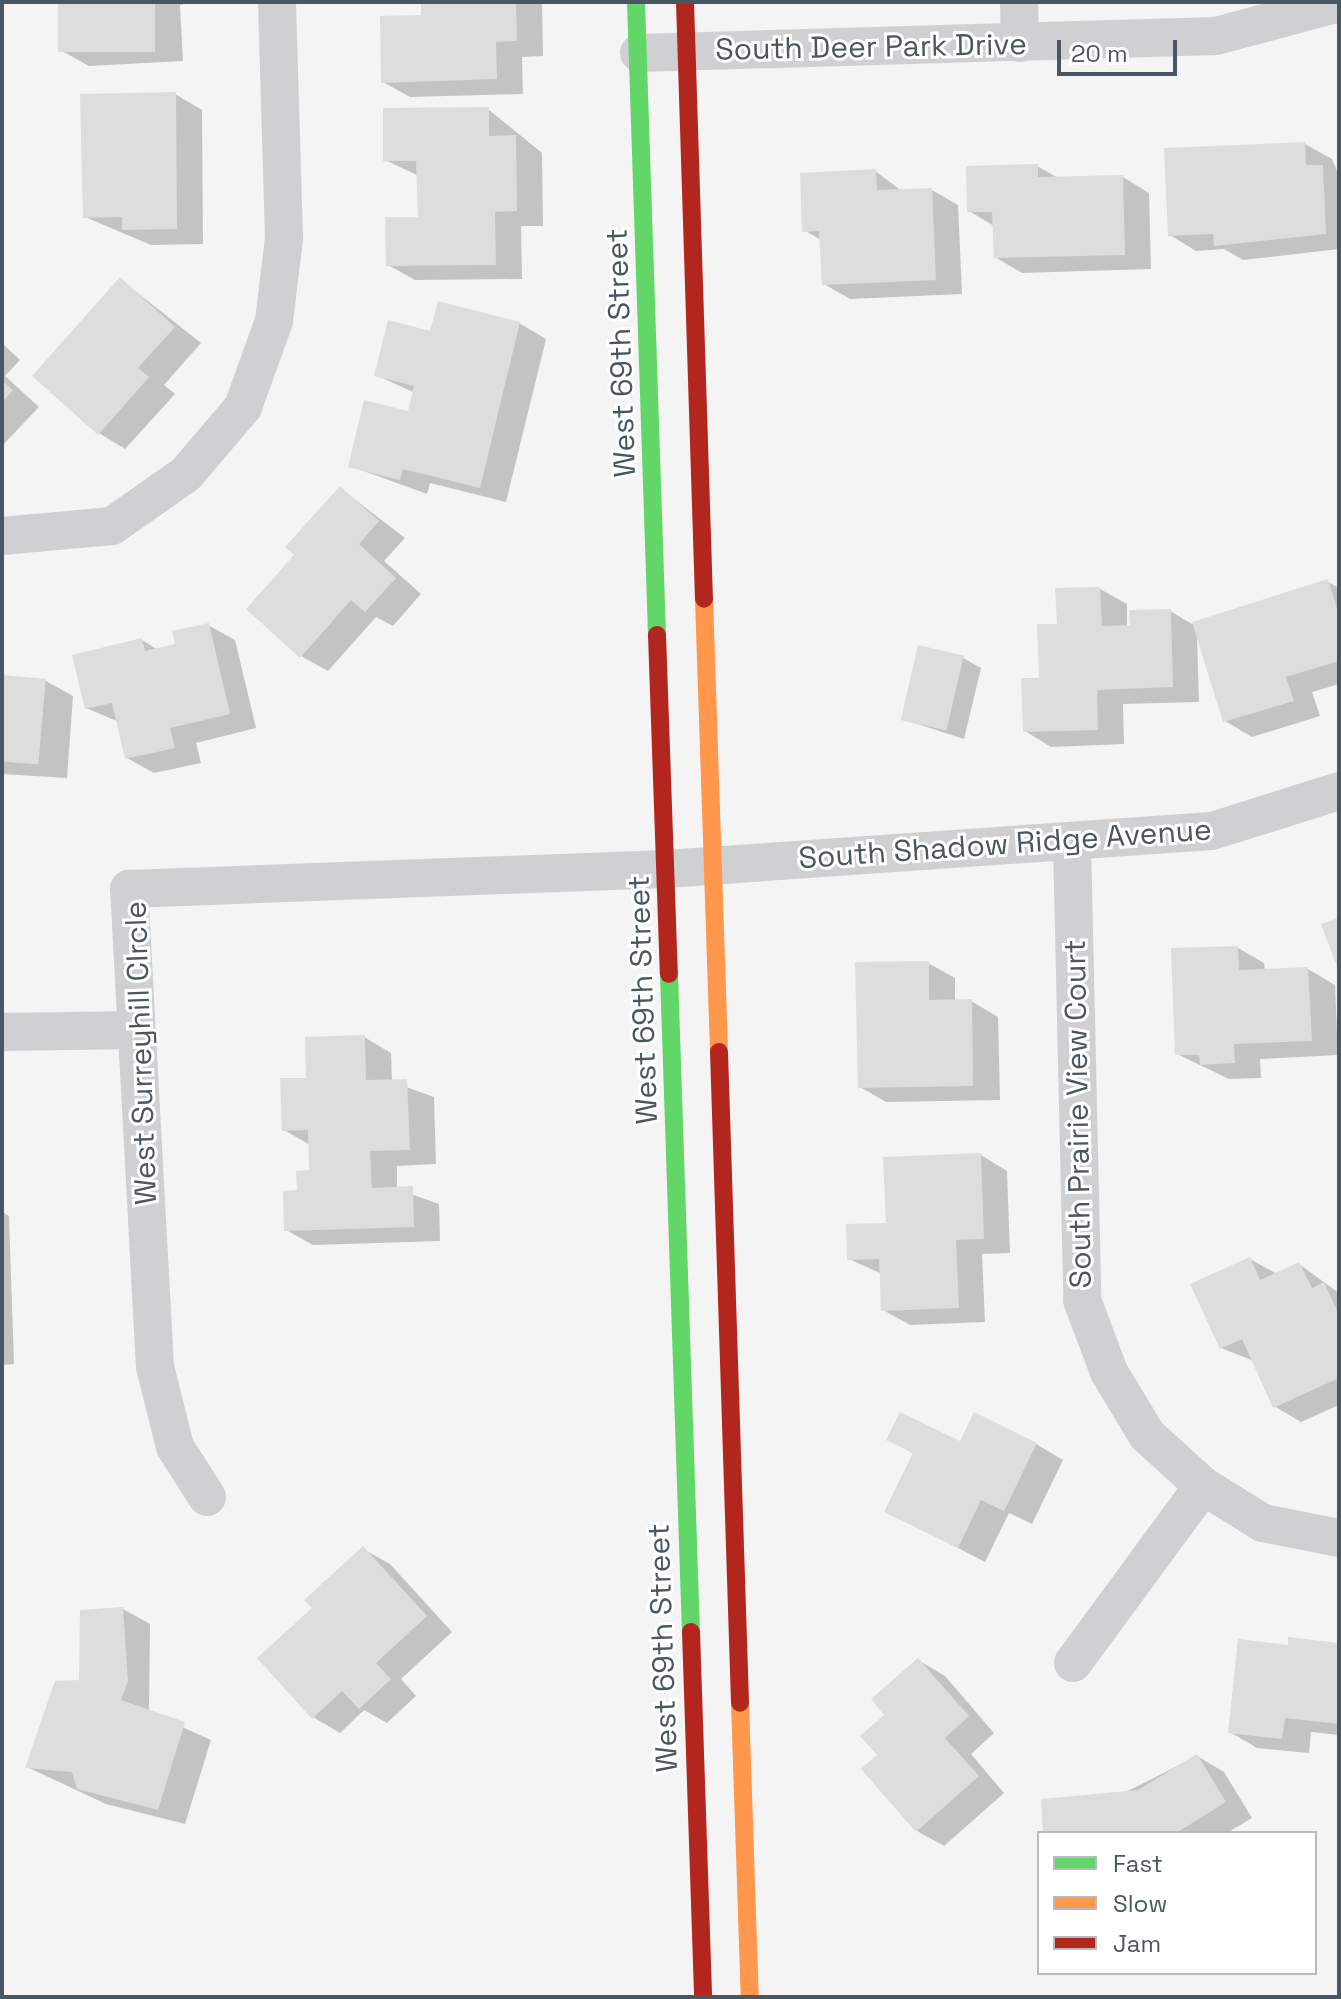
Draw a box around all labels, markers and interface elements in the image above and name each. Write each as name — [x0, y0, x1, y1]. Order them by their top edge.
scale bar — [1061, 24, 1181, 74]
street label: South Deer Park Drive — [715, 26, 1027, 68]
text: 20 m — [1071, 38, 1128, 69]
street label: West 69th Street — [599, 228, 643, 478]
street label: South Shadow Ridge Avenue — [797, 812, 1213, 876]
street label: West 69th Street — [621, 875, 665, 1125]
street label: West Surreyhill CIrcle — [118, 900, 164, 1206]
street label: South Prairie View Court — [1057, 939, 1099, 1289]
street label: West 69th Street — [641, 1523, 685, 1773]
legend — [1037, 1831, 1317, 1975]
text: Fast — [1113, 1848, 1163, 1879]
text: Slow — [1113, 1888, 1167, 1919]
text: Jam — [1113, 1928, 1161, 1959]

